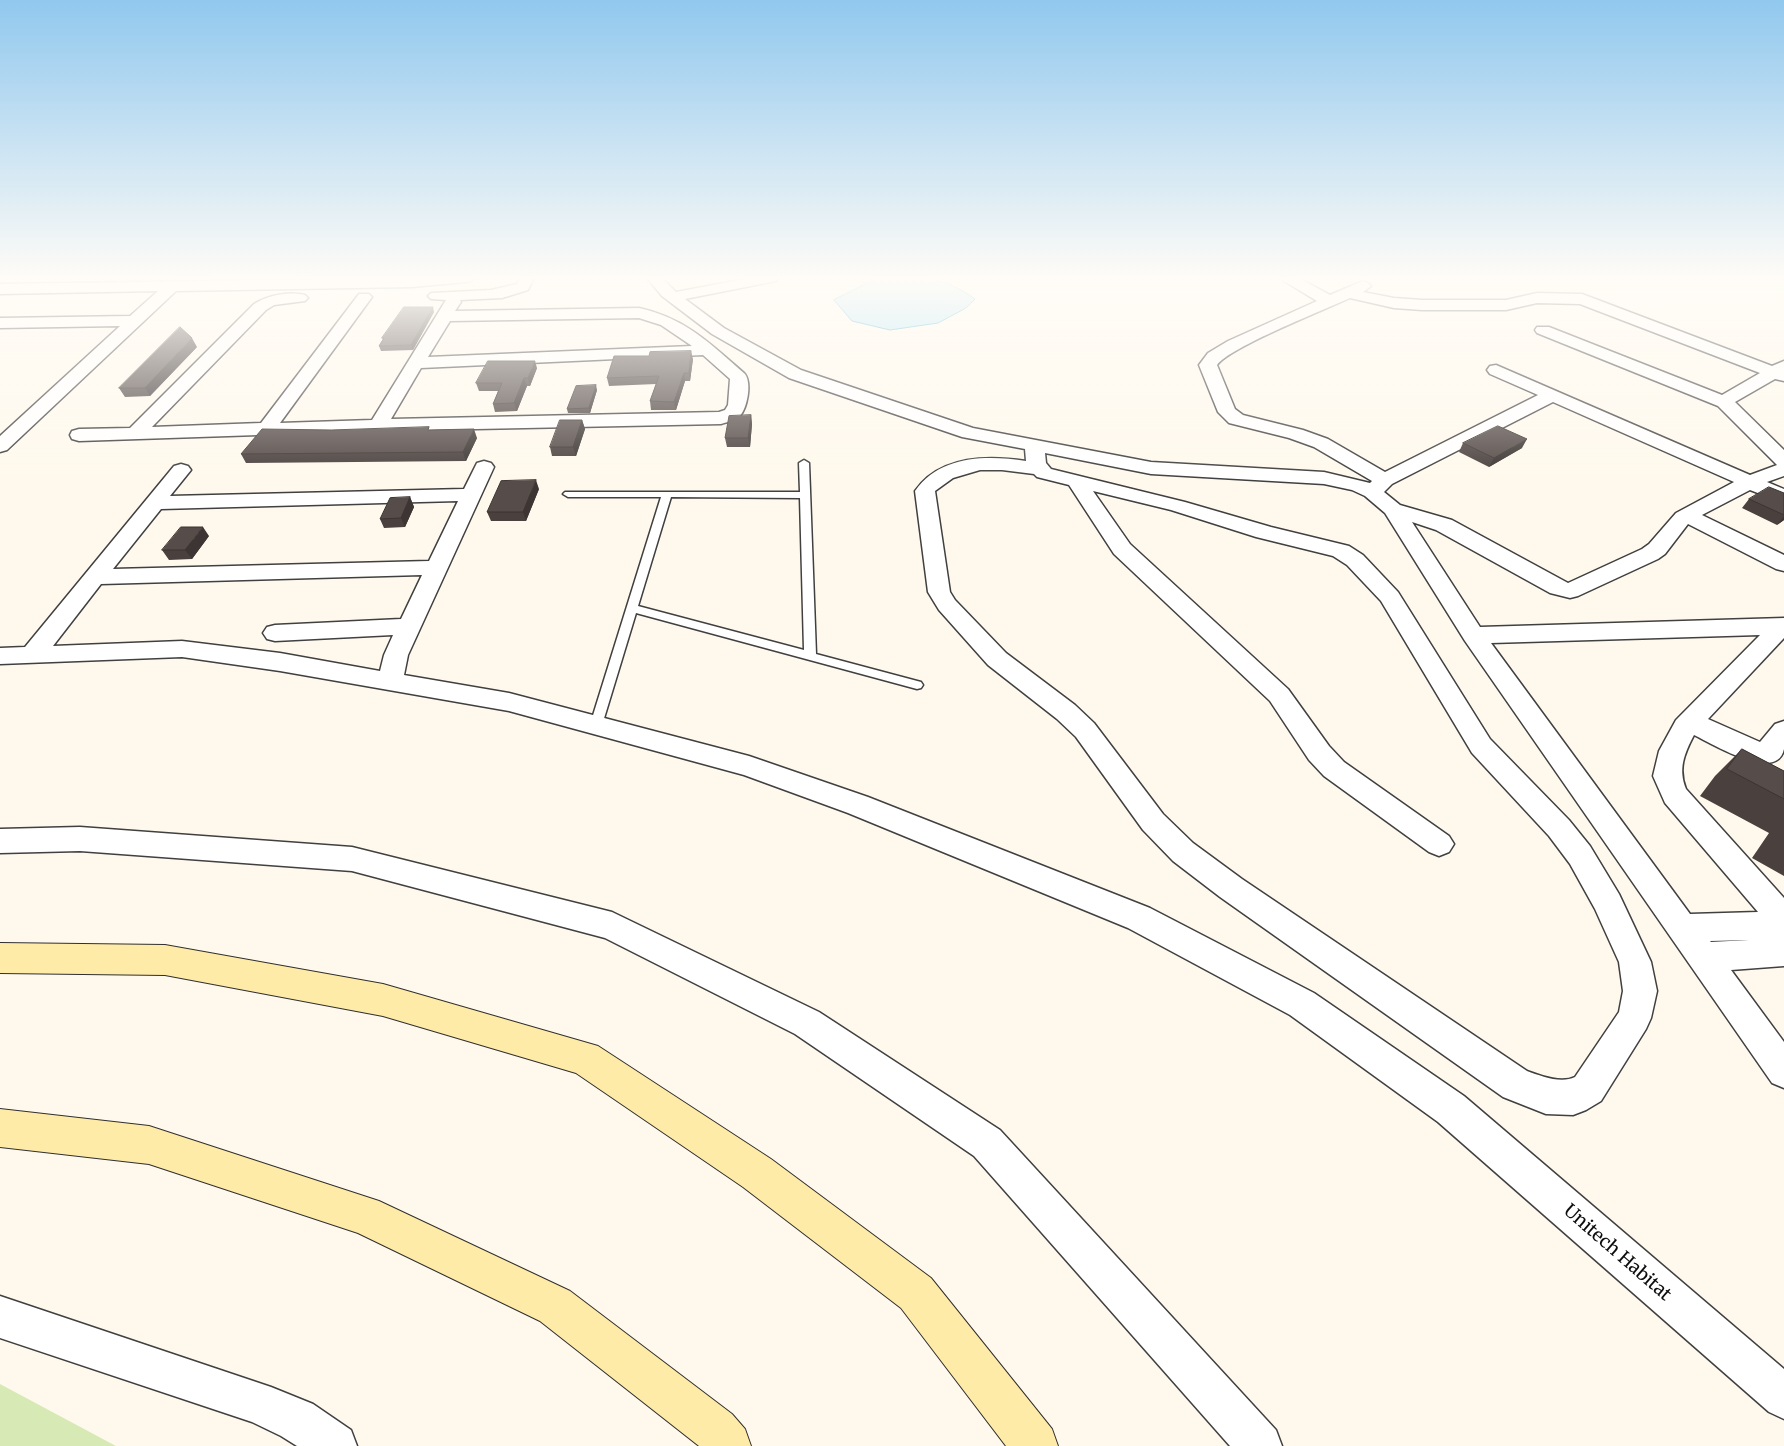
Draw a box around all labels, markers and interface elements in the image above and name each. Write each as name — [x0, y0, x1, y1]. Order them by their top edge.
street label: Unitech Habitat — [1559, 1200, 1675, 1306]

